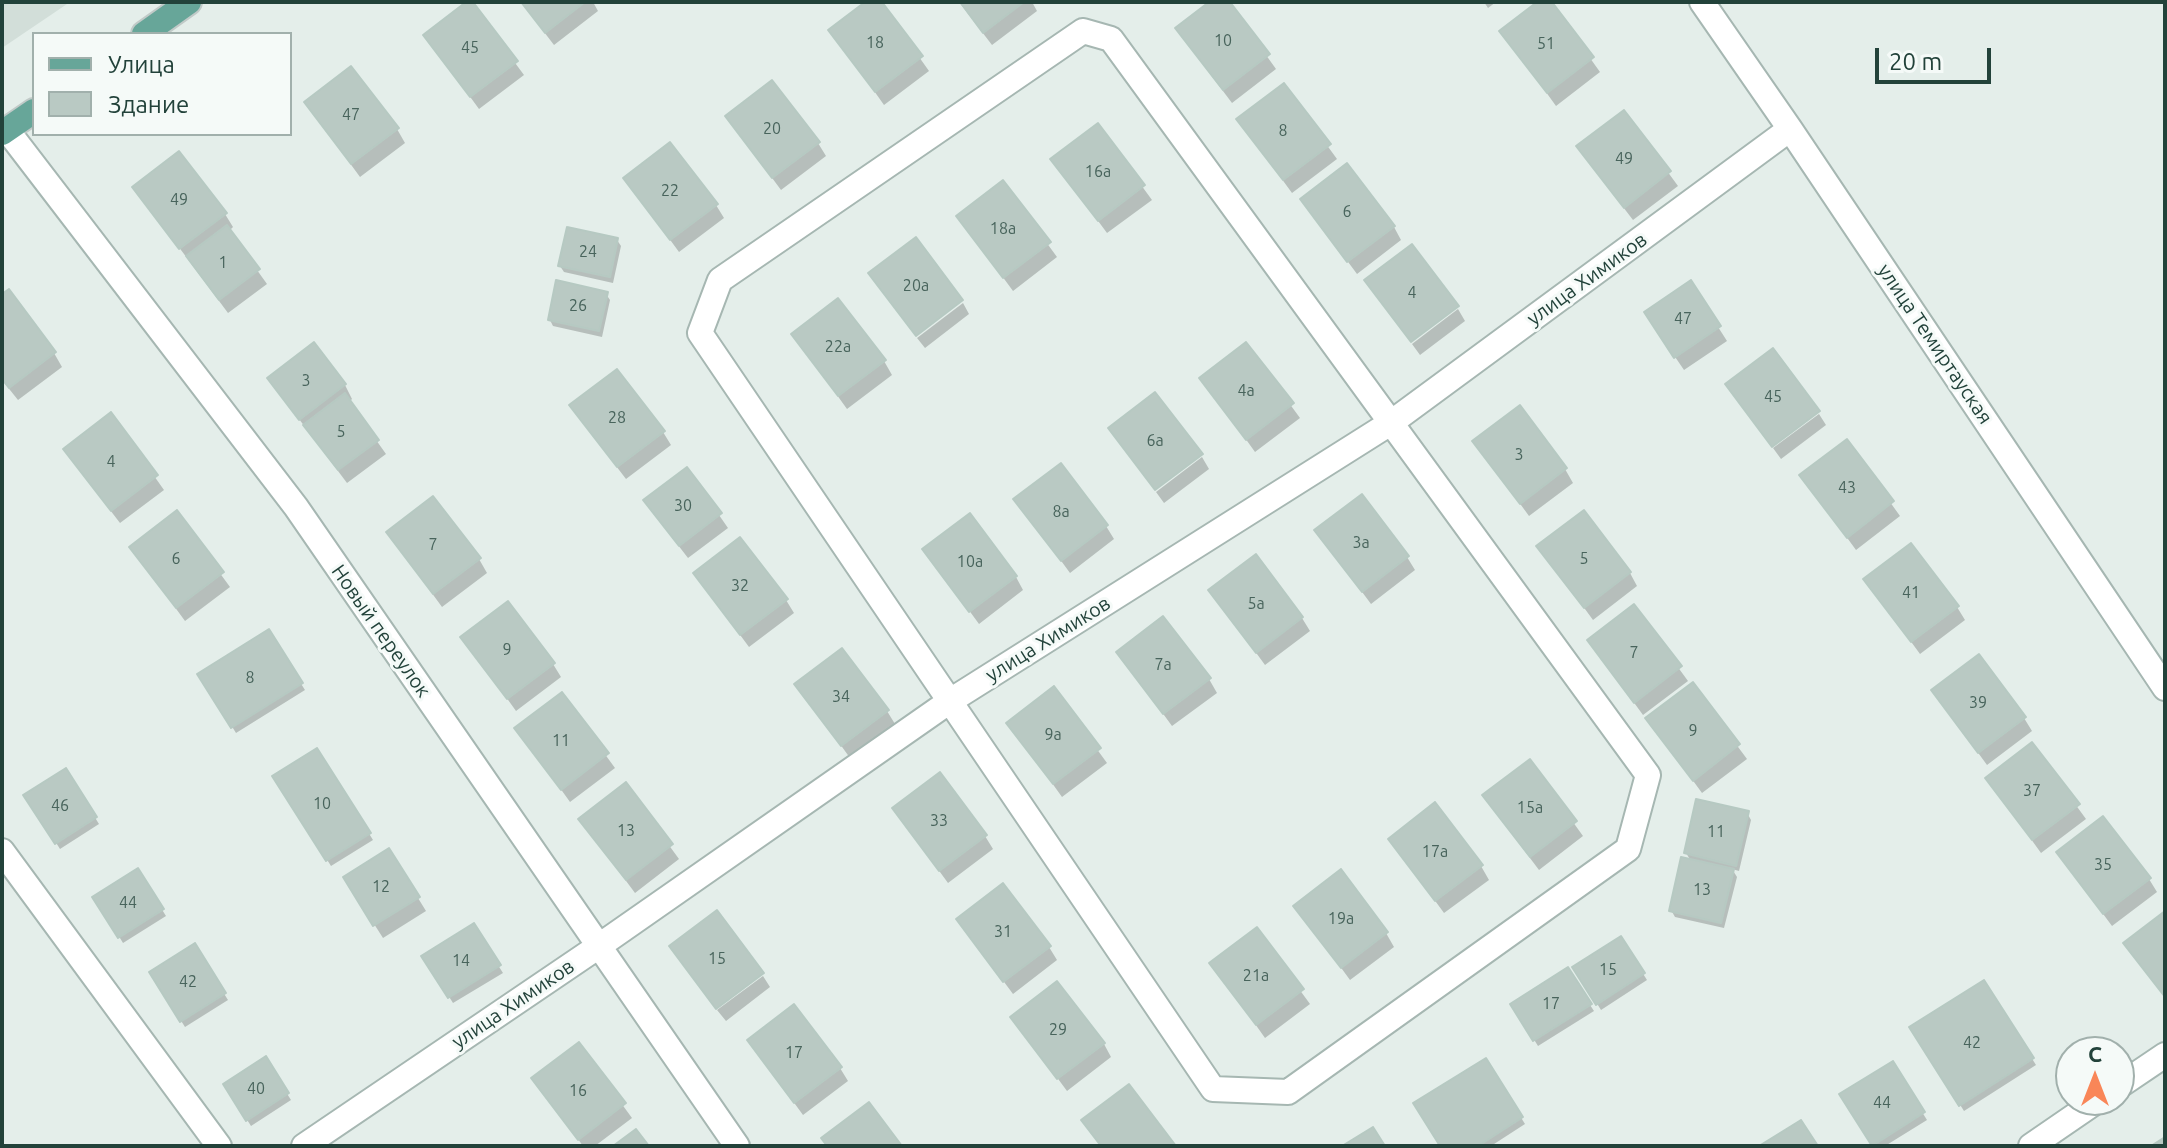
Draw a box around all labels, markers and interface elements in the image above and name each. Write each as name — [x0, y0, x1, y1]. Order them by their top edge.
house number: 10 — [1214, 31, 1232, 51]
legend — [32, 32, 292, 136]
scale bar — [1879, 32, 1995, 82]
house number: 18 — [866, 33, 884, 53]
house number: 51 — [1537, 34, 1555, 54]
house number: 45 — [461, 38, 479, 58]
text: 20 m — [1889, 48, 1942, 75]
text: Улица — [108, 51, 175, 78]
text: Здание — [108, 91, 189, 118]
house number: 47 — [342, 105, 360, 125]
house number: 20 — [763, 119, 781, 139]
house number: 8 — [1278, 121, 1288, 141]
house number: 49 — [1615, 149, 1633, 169]
house number: 16а — [1085, 162, 1111, 182]
house number: 22 — [661, 181, 679, 201]
house number: 49 — [170, 190, 188, 210]
house number: 6 — [1342, 202, 1352, 222]
house number: 18а — [990, 219, 1016, 239]
street label: улица Химиков — [1522, 227, 1652, 331]
house number: 24 — [579, 242, 597, 262]
house number: 1 — [218, 253, 228, 273]
street label: улица Темиртауская — [1872, 259, 1998, 429]
house number: 20а — [903, 276, 929, 296]
house number: 4 — [1407, 283, 1417, 303]
house number: 26 — [569, 296, 587, 316]
house number: 47 — [1674, 309, 1692, 329]
house number: 22а — [825, 337, 851, 357]
house number: 3 — [301, 371, 311, 391]
house number: 4а — [1237, 381, 1255, 401]
house number: 45 — [1764, 387, 1782, 407]
house number: 28 — [608, 408, 626, 428]
house number: 5 — [336, 422, 346, 442]
house number: 6а — [1146, 431, 1164, 451]
house number: 3 — [1514, 445, 1524, 465]
house number: 4 — [106, 452, 116, 472]
house number: 43 — [1838, 478, 1856, 498]
house number: 30 — [674, 496, 692, 516]
house number: 8а — [1052, 502, 1070, 522]
house number: 3а — [1352, 533, 1370, 553]
house number: 7 — [428, 535, 438, 555]
house number: 6 — [171, 549, 181, 569]
house number: 5 — [1579, 549, 1589, 569]
house number: 10а — [957, 552, 983, 572]
street label: Новый переулок — [326, 560, 436, 702]
house number: 32 — [731, 576, 749, 596]
house number: 41 — [1902, 583, 1920, 603]
street label: улица Химиков — [981, 591, 1115, 687]
house number: 5а — [1247, 594, 1265, 614]
house number: 9 — [502, 640, 512, 660]
house number: 7 — [1629, 643, 1639, 663]
house number: 7а — [1154, 655, 1172, 675]
house number: 8 — [245, 668, 255, 688]
house number: 34 — [832, 687, 850, 707]
house number: 39 — [1969, 693, 1987, 713]
house number: 9 — [1688, 721, 1698, 741]
house number: 9а — [1044, 725, 1062, 745]
house number: 11 — [552, 731, 570, 751]
house number: 37 — [2023, 781, 2041, 801]
house number: 10 — [313, 794, 331, 814]
house number: 46 — [51, 796, 69, 816]
house number: 15а — [1517, 798, 1543, 818]
house number: 33 — [930, 811, 948, 831]
house number: 13 — [617, 821, 635, 841]
house number: 11 — [1707, 822, 1725, 842]
house number: 17а — [1422, 842, 1448, 862]
house number: 35 — [2094, 855, 2112, 875]
house number: 12 — [372, 877, 390, 897]
house number: 13 — [1693, 880, 1711, 900]
house number: 44 — [119, 893, 137, 913]
house number: 19а — [1328, 909, 1354, 929]
house number: 31 — [994, 922, 1012, 942]
house number: 15 — [708, 949, 726, 969]
house number: 14 — [452, 951, 470, 971]
street label: улица Химиков — [447, 954, 579, 1054]
house number: 15 — [1599, 960, 1617, 980]
house number: 21а — [1243, 966, 1269, 986]
house number: 42 — [179, 972, 197, 992]
house number: 17 — [1542, 994, 1560, 1014]
house number: 29 — [1049, 1020, 1067, 1040]
house number: 42 — [1963, 1033, 1981, 1053]
north arrow — [2055, 1036, 2135, 1116]
text: С — [2088, 1041, 2102, 1066]
house number: 17 — [785, 1043, 803, 1063]
house number: 40 — [247, 1079, 265, 1099]
house number: 16 — [569, 1081, 587, 1101]
house number: 44 — [1873, 1093, 1891, 1113]

